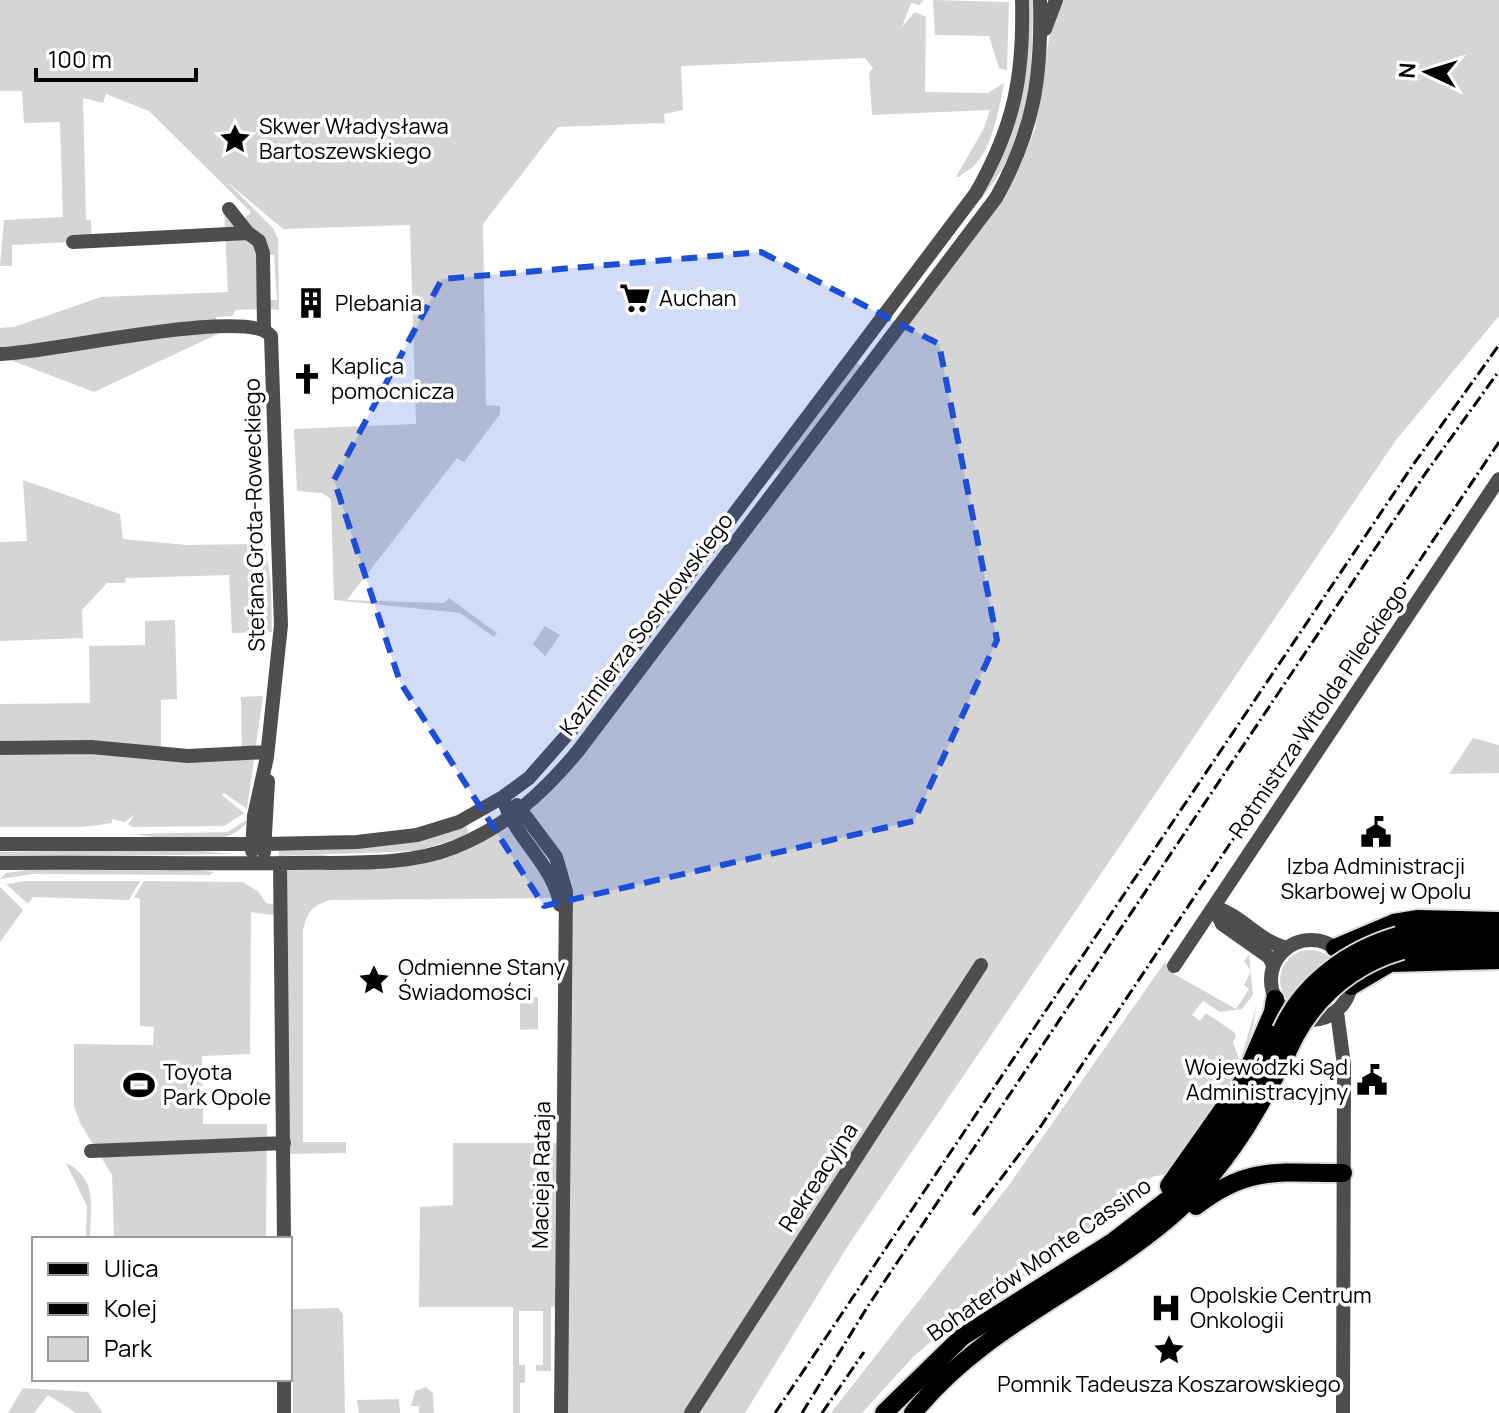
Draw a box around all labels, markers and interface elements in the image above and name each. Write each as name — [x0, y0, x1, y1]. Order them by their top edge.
scale bar — [36, 32, 196, 82]
north arrow — [1387, 32, 1467, 112]
text: 100 m — [48, 42, 112, 75]
text: N — [1392, 62, 1423, 80]
place label: Skwer Władysława Bartoszewskiego — [259, 111, 449, 166]
place icon: Skwer Władysława Bartoszewskiego — [218, 122, 252, 156]
supermarket icon: Auchan — [618, 281, 652, 315]
place label: Auchan — [659, 283, 737, 313]
building icon: Plebania — [294, 286, 328, 320]
place label: Plebania — [335, 288, 422, 318]
place label: Kaplica pomocnicza — [331, 351, 454, 406]
church icon: Kaplica pomocnicza — [290, 362, 324, 396]
street label: Stefana Grota-Roweckiego — [237, 378, 271, 652]
street label: Kazimierza Sosnkowskiego — [552, 507, 740, 741]
street label: Rotmistrza Witolda Pileckiego — [1222, 578, 1414, 844]
public building icon: Izba Administracji Skarbowej w Opolu — [1359, 815, 1393, 849]
place label: Izba Administracji Skarbowej w Opolu — [1281, 851, 1471, 906]
place label: Odmienne Stany Świadomości — [398, 952, 566, 1007]
place icon: Odmienne Stany Świadomości — [357, 963, 391, 997]
place label: Wojewódzki Sąd Administracyjny — [1184, 1052, 1348, 1107]
place label: Toyota Park Opole — [163, 1057, 271, 1112]
public building icon: Wojewódzki Sąd Administracyjny — [1355, 1063, 1389, 1097]
sports icon: Toyota Park Opole — [122, 1068, 156, 1102]
street label: Macieja Rataja — [525, 1101, 557, 1249]
street label: Rekreacyjna — [772, 1117, 864, 1237]
street label: Bohaterów Monte Cassino — [921, 1170, 1157, 1348]
legend — [32, 1237, 292, 1381]
text: Ulica — [104, 1251, 159, 1284]
place label: Opolskie Centrum Onkologii — [1190, 1280, 1372, 1335]
text: Kolej — [104, 1291, 157, 1324]
hospital icon: Opolskie Centrum Onkologii — [1149, 1291, 1183, 1325]
text: Park — [104, 1331, 153, 1364]
place icon: Pomnik Tadeusza Koszarowskiego — [1152, 1333, 1186, 1367]
place label: Pomnik Tadeusza Koszarowskiego — [997, 1369, 1341, 1399]

